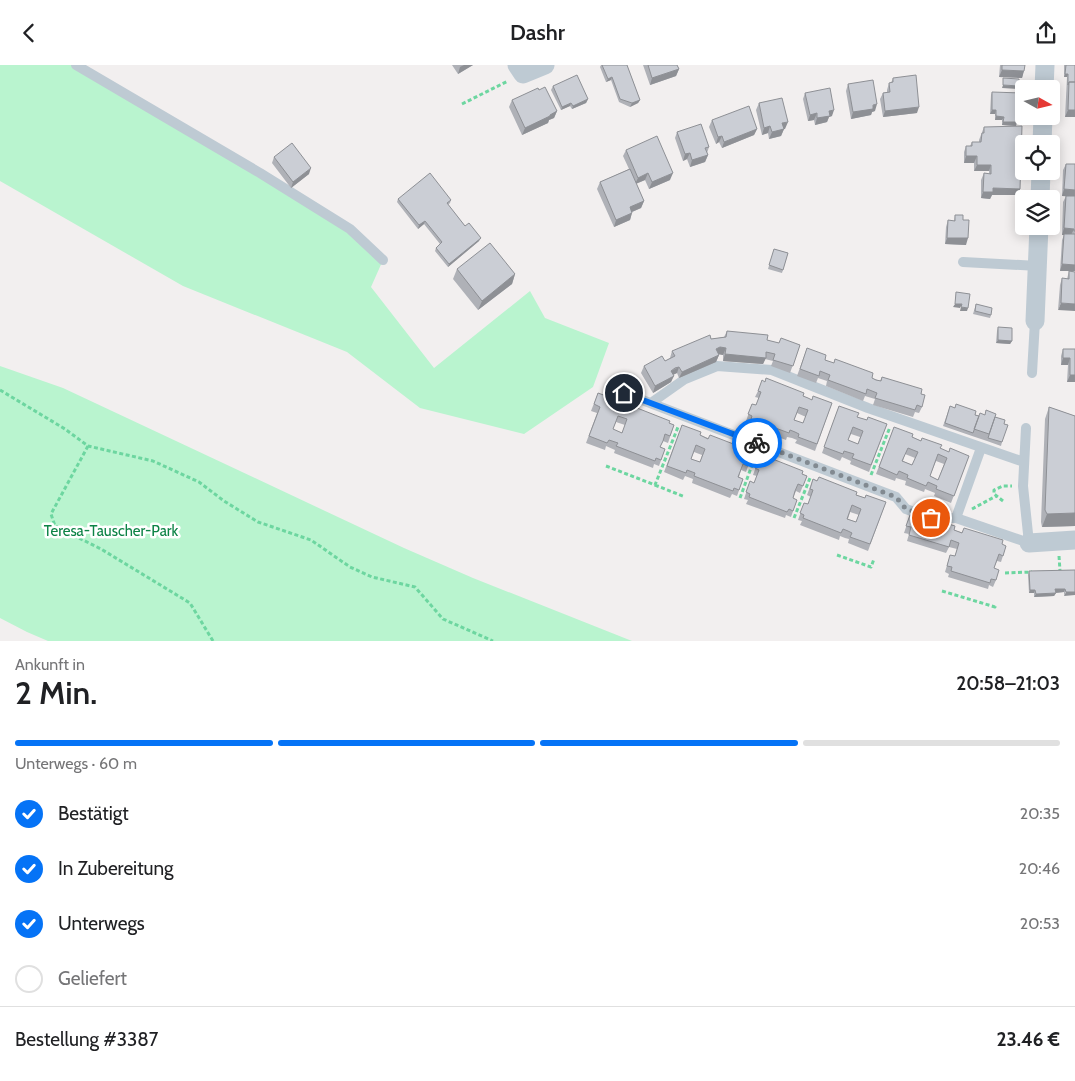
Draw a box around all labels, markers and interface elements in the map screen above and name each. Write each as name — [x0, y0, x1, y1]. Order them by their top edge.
icon: back — [15, 19, 43, 47]
text: Dashr — [510, 19, 565, 46]
icon: share — [1032, 19, 1060, 47]
north arrow — [1015, 80, 1060, 125]
map controls — [1015, 80, 1060, 235]
button: locate — [1015, 135, 1060, 180]
button: layers — [1015, 190, 1060, 235]
pin — [603, 372, 645, 414]
icon: home — [610, 379, 638, 407]
courier — [732, 418, 782, 468]
icon: bike — [743, 429, 771, 457]
pin — [910, 497, 952, 539]
icon: bag — [917, 504, 945, 532]
park label: Teresa-Tauscher-Park — [44, 522, 179, 540]
text: Ankunft in — [15, 655, 85, 674]
text: 20:58–21:03 — [956, 672, 1060, 695]
text: 2 Min. — [15, 673, 97, 712]
text: Unterwegs · 60 m — [15, 754, 137, 773]
icon: check — [15, 800, 43, 828]
text: Bestätigt — [58, 802, 129, 825]
text: 20:35 — [1020, 804, 1060, 823]
icon: check — [15, 855, 43, 883]
text: In Zubereitung — [58, 857, 174, 880]
text: 20:46 — [1019, 859, 1060, 878]
icon: check — [15, 910, 43, 938]
text: Unterwegs — [58, 912, 145, 935]
text: 20:53 — [1020, 914, 1060, 933]
text: Geliefert — [58, 967, 127, 990]
text: Bestellung #3387 — [15, 1028, 158, 1051]
text: 23.46 € — [997, 1028, 1060, 1051]

